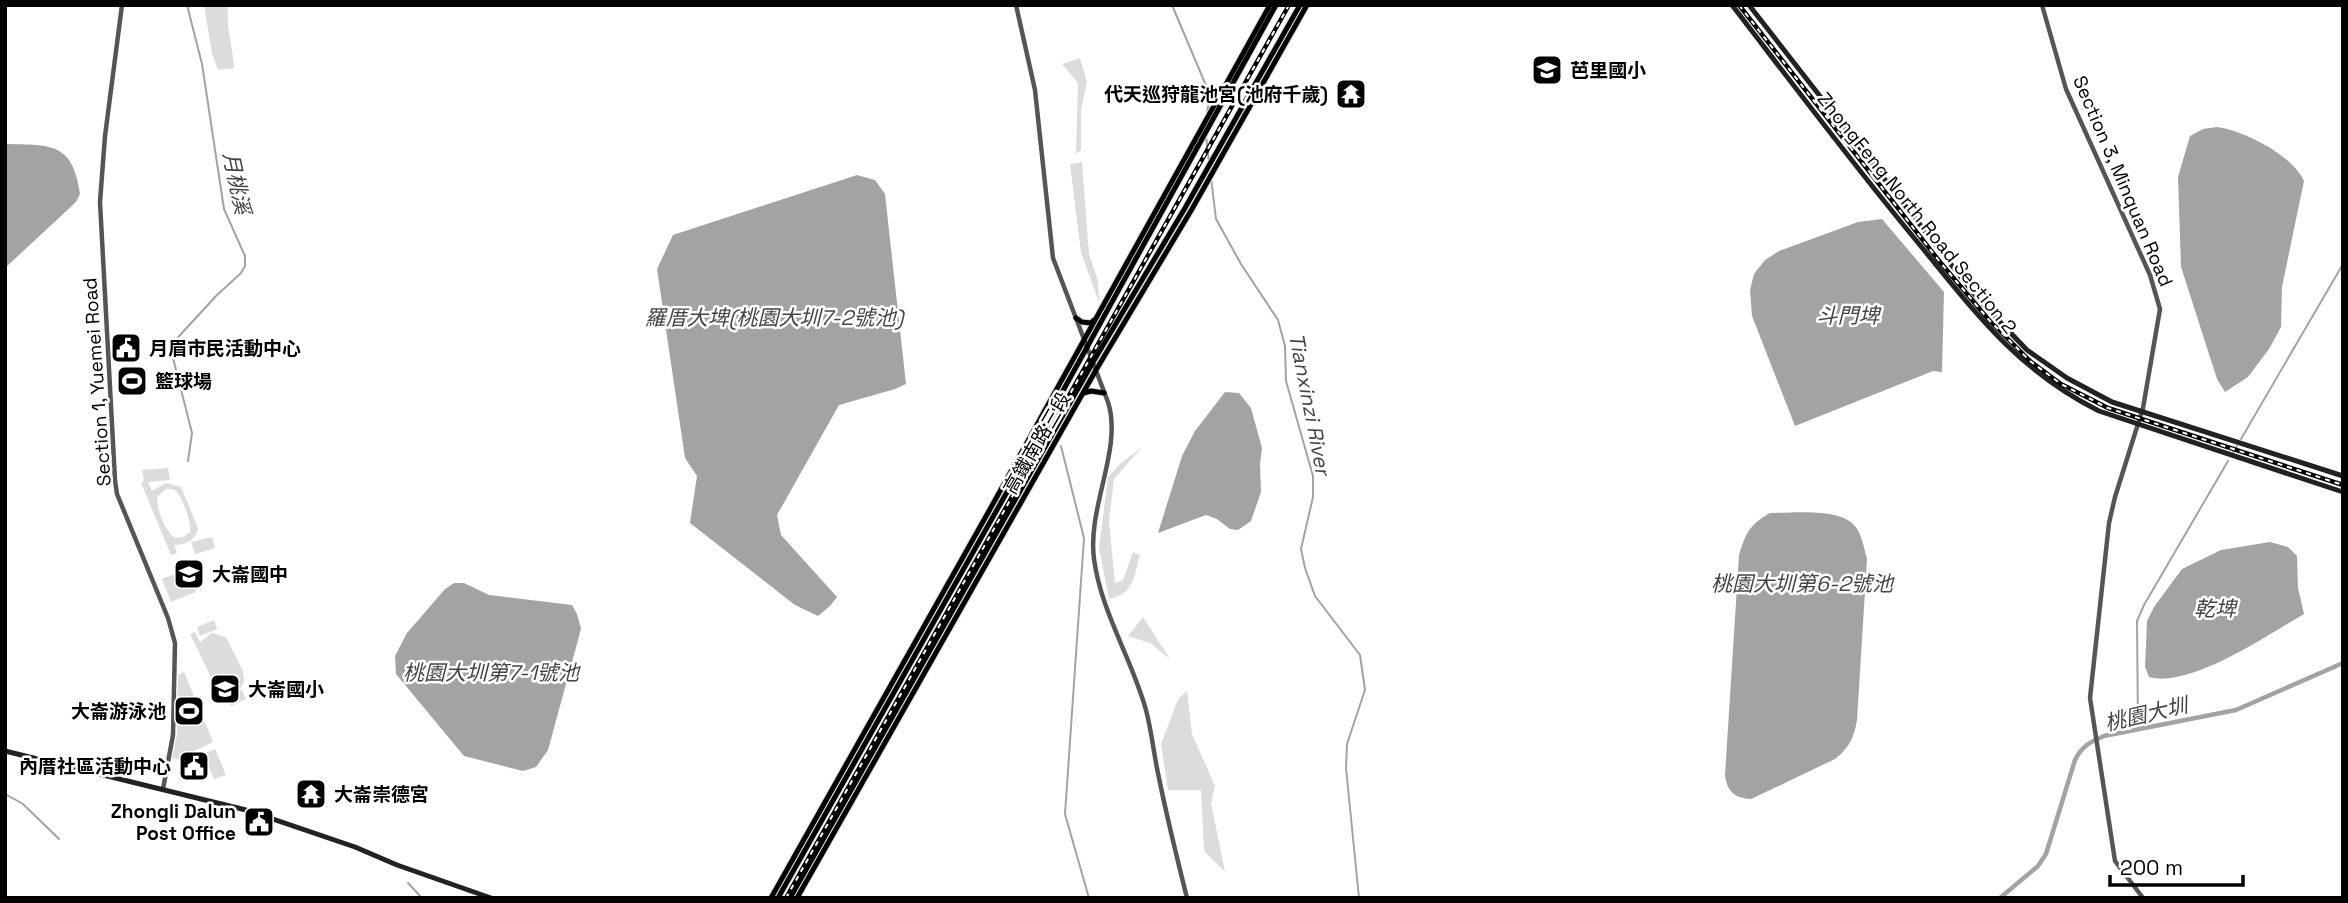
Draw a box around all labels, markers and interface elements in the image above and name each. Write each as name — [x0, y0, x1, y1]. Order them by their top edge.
school or university icon: 芭里國小 — [1530, 53, 1564, 87]
place label: 芭里國小 — [1570, 58, 1646, 83]
street label: Section 3, Minquan Road — [2067, 72, 2179, 290]
temple icon: 代天巡狩龍池宮(池府千歲) — [1334, 77, 1368, 111]
place label: 代天巡狩龍池宮(池府千歲) — [1104, 82, 1328, 107]
street label: ZhongFeng North Road Section 2 — [1812, 87, 2022, 339]
water label: 月桃溪 — [217, 149, 257, 220]
street label: Section 1, Yuemei Road — [77, 277, 117, 487]
water label: 斗門埤 — [1817, 302, 1882, 329]
water label: 羅厝大埤(桃園大圳7-2號池) — [645, 304, 905, 331]
public building icon: 月眉市民活動中心 — [109, 331, 143, 365]
water label: Tianxinzi River — [1283, 331, 1337, 479]
place label: 月眉市民活動中心 — [149, 336, 301, 361]
sports icon: 籃球場 — [115, 364, 149, 398]
place label: 籃球場 — [155, 369, 212, 394]
street label: 高鐵南路三段 — [998, 387, 1076, 499]
school or university icon: 大崙國中 — [172, 557, 206, 591]
place label: 大崙國中 — [212, 562, 288, 587]
water label: 桃園大圳第6-2號池 — [1711, 570, 1895, 597]
water label: 乾埤 — [2194, 595, 2239, 622]
water label: 桃園大圳第7-1號池 — [403, 659, 581, 686]
school or university icon: 大崙國小 — [208, 672, 242, 706]
place label: 大崙國小 — [248, 677, 324, 702]
water label: 桃園大圳 — [2102, 691, 2193, 737]
sports icon: 大崙游泳池 — [172, 694, 206, 728]
place label: 大崙游泳池 — [71, 699, 166, 724]
public building icon: 內厝社區活動中心 — [177, 749, 211, 783]
place label: 內厝社區活動中心 — [19, 754, 171, 779]
temple icon: 大崙崇德宮 — [294, 777, 328, 811]
place label: 大崙崇德宮 — [334, 782, 429, 807]
place label: Zhongli Dalun Post Office — [111, 799, 236, 846]
public building icon: Zhongli Dalun Post Office — [242, 805, 276, 839]
scale bar — [2110, 844, 2243, 888]
text: 200 m — [2120, 854, 2183, 881]

